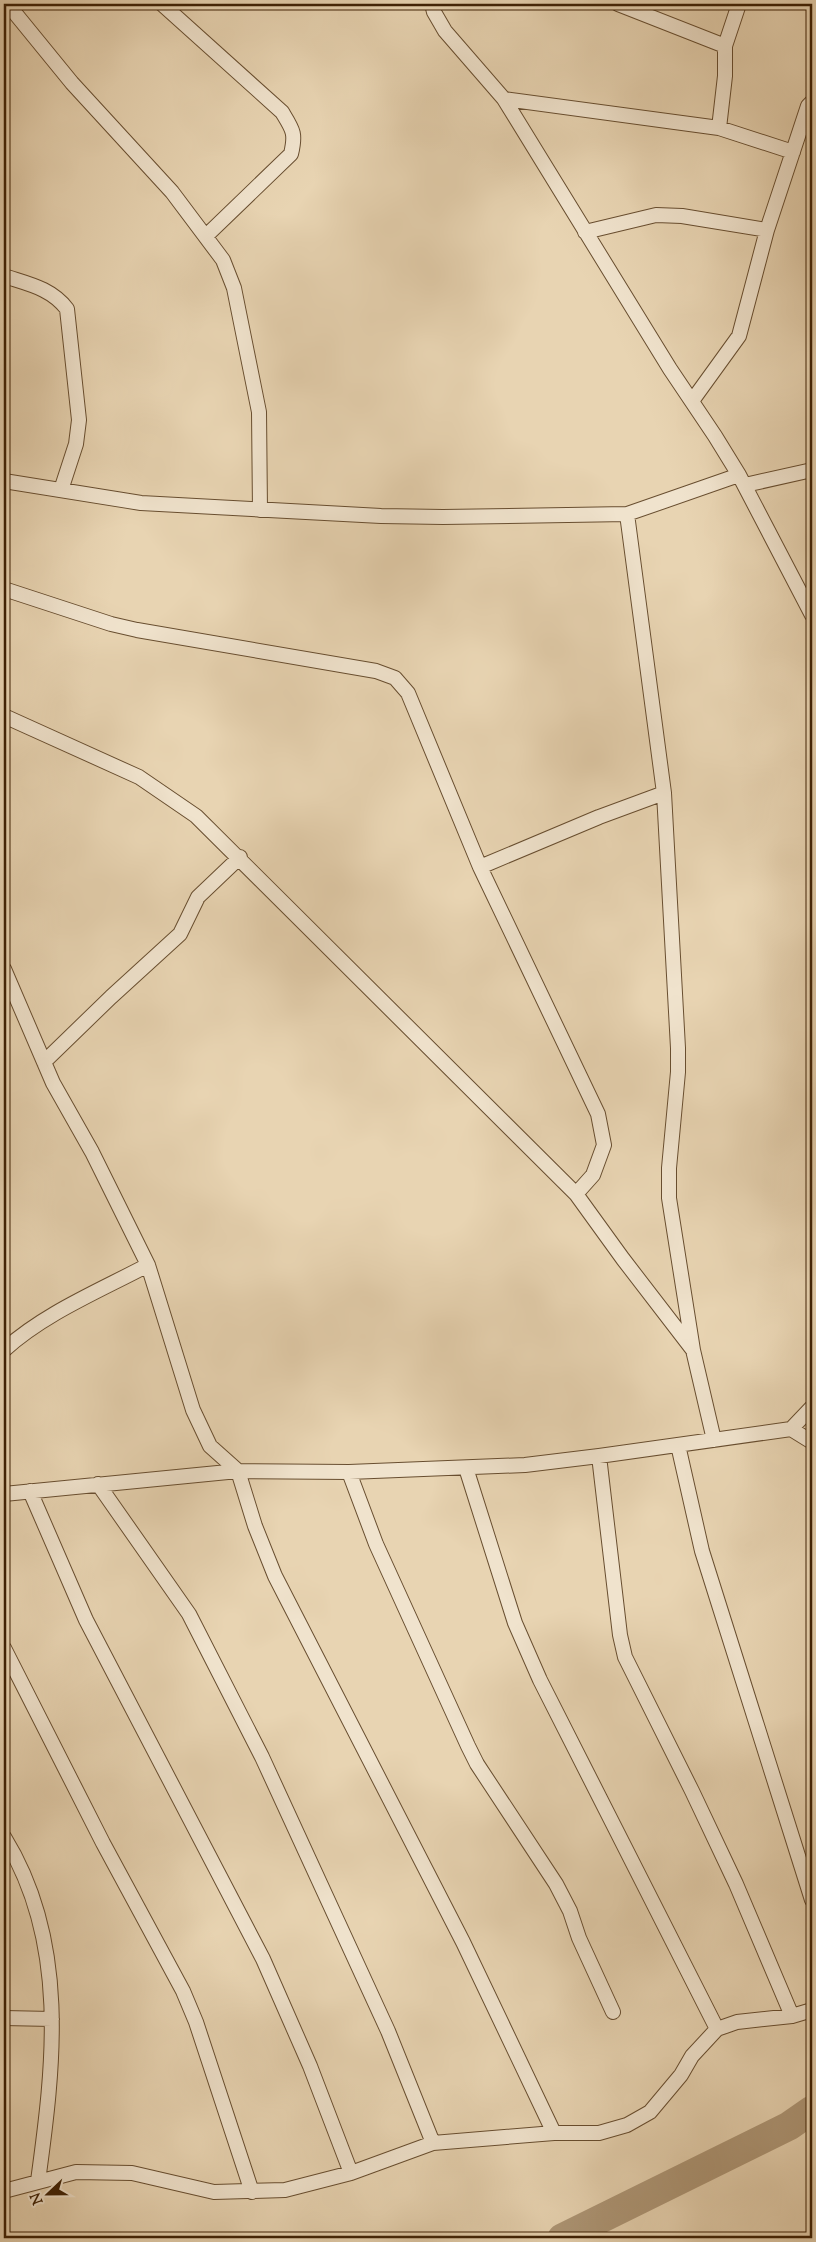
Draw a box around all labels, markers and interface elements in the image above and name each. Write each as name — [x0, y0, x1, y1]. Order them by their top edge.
north arrow — [22, 2170, 72, 2220]
text: N — [26, 2189, 49, 2207]

